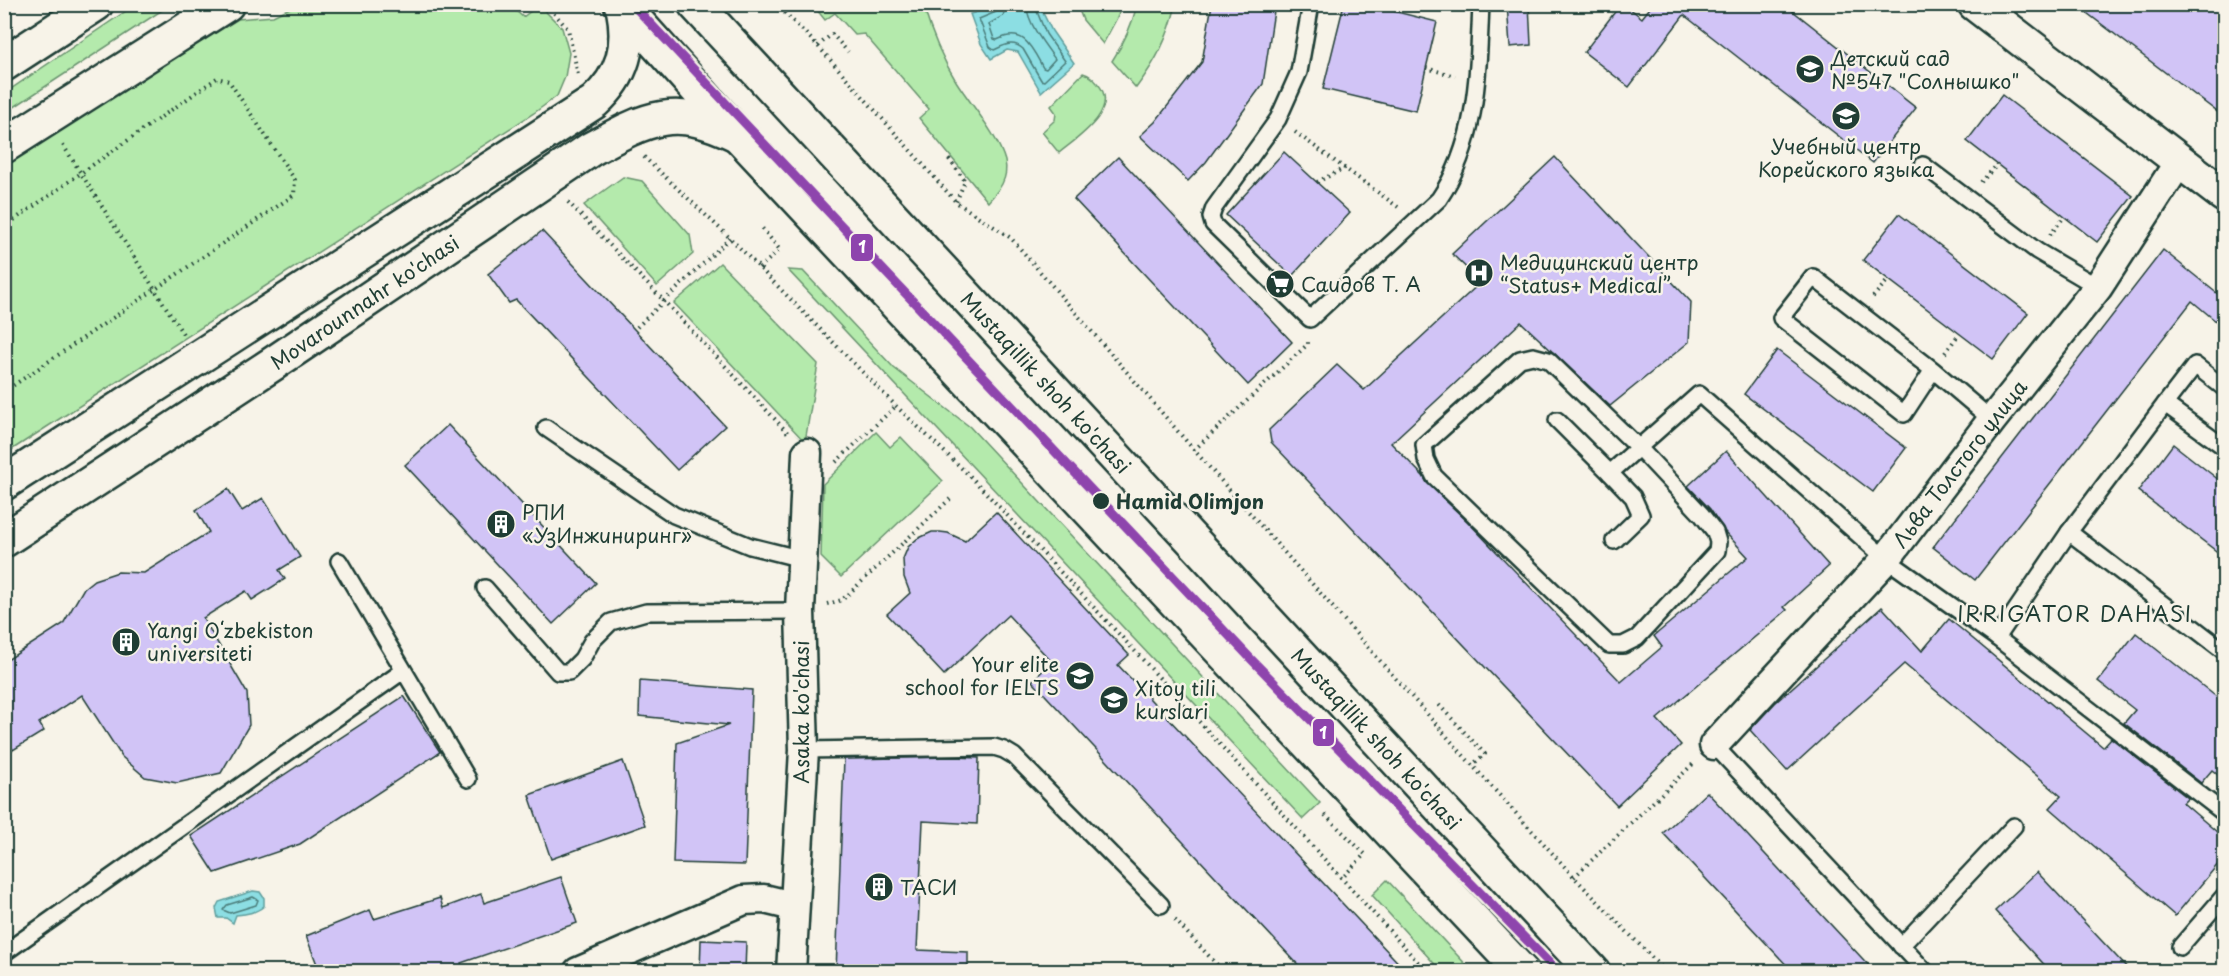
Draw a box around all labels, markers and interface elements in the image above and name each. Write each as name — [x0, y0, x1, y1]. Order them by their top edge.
place label: Детский сад №547 "Солнышко" — [1830, 43, 2019, 96]
school or university icon: Детский сад №547 "Солнышко" — [1794, 53, 1826, 85]
school or university icon: Учебный центр Корейского языка — [1830, 100, 1862, 132]
place label: Учебный центр Корейского языка — [1758, 131, 1935, 184]
street label: Movarounnahr ko'chasi — [264, 227, 465, 376]
line badge: 1 — [850, 233, 874, 262]
text: 1 — [858, 234, 866, 258]
place label: Медицинский центр “Status+ Medical” — [1500, 247, 1698, 300]
hospital icon: Медицинский центр “Status+ Medical” — [1463, 257, 1495, 289]
supermarket icon: Саидов Т. А — [1264, 268, 1296, 300]
place label: Саидов Т. А — [1301, 269, 1421, 299]
street label: Mustaqillik shoh ko'chasi — [954, 285, 1138, 480]
street label: Льва Толстого улица — [1885, 372, 2034, 554]
place label: Hamid Olimjon — [1116, 486, 1264, 516]
marker: Hamid Olimjon — [1091, 491, 1111, 511]
place label: РПИ «УзИнжиниринг» — [522, 497, 692, 550]
building icon: РПИ «УзИнжиниринг» — [485, 508, 517, 540]
district label: IRRIGATOR DAHASI — [1957, 597, 2193, 629]
place label: Yangi Oʻzbekiston universiteti — [147, 615, 314, 668]
building icon: Yangi Oʻzbekiston universiteti — [110, 626, 142, 658]
street label: Asaka ko'chasi — [786, 640, 816, 784]
street label: Mustaqillik shoh ko'chasi — [1284, 641, 1469, 836]
place label: Your elite school for IELTS — [905, 649, 1059, 702]
school or university icon: Your elite school for IELTS — [1064, 660, 1096, 692]
place label: Xitoy tili kurslari — [1135, 673, 1216, 726]
school or university icon: Xitoy tili kurslari — [1098, 684, 1130, 716]
line badge: 1 — [1312, 718, 1335, 747]
text: 1 — [1319, 720, 1327, 744]
building icon: ТАСИ — [863, 871, 895, 903]
place label: ТАСИ — [900, 872, 958, 902]

